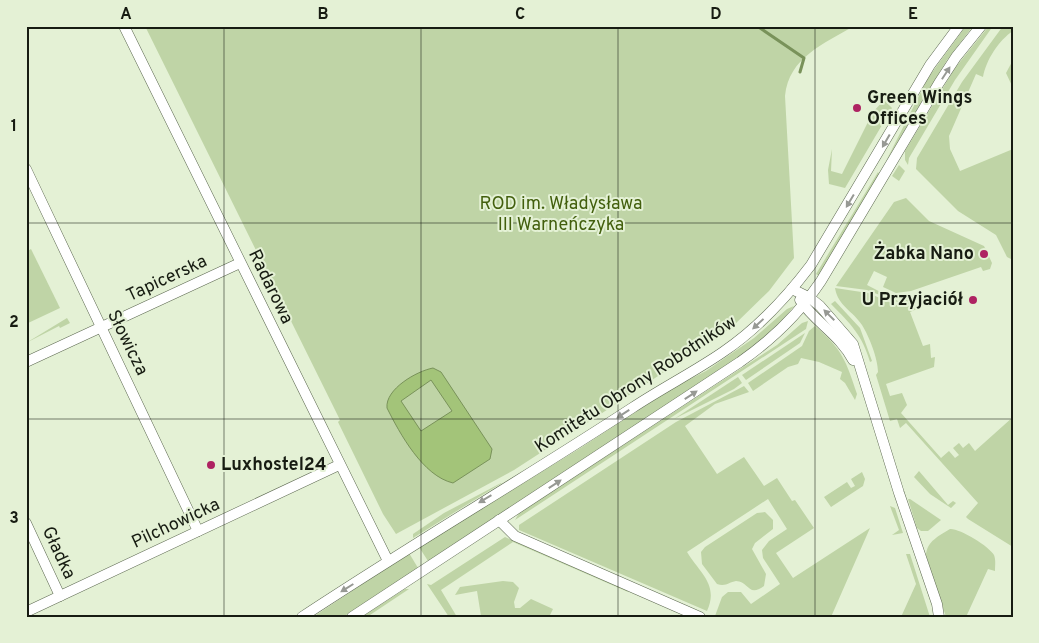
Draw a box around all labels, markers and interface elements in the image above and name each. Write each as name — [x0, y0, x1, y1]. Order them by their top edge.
text: A — [120, 5, 132, 25]
text: B — [317, 5, 329, 25]
text: C — [515, 5, 525, 25]
text: D — [710, 5, 722, 25]
text: E — [908, 5, 918, 25]
one-way arrow — [941, 66, 951, 79]
place label: Green Wings Offices — [867, 87, 972, 131]
marker: Green Wings Offices — [851, 102, 863, 114]
text: 1 — [11, 117, 17, 137]
one-way arrow — [881, 135, 890, 148]
park label: ROD im. Władysława III Warneńczyka — [480, 193, 642, 237]
one-way arrow — [846, 195, 855, 208]
place label: Żabka Nano — [874, 241, 974, 266]
street label: Radarowa — [242, 246, 298, 328]
marker: Żabka Nano — [978, 248, 990, 260]
street label: Tapicerska — [123, 250, 211, 308]
place label: U Przyjaciół — [862, 289, 963, 312]
marker: U Przyjaciół — [967, 294, 979, 306]
street label: Słowicza — [101, 306, 153, 380]
one-way arrow — [823, 309, 835, 321]
street label: Komitetu Obrony Robotników — [531, 311, 741, 459]
text: 2 — [9, 313, 19, 333]
one-way arrow — [753, 318, 765, 330]
one-way arrow — [684, 390, 697, 400]
one-way arrow — [616, 409, 630, 418]
place label: Luxhostel24 — [221, 454, 326, 477]
marker: Luxhostel24 — [205, 459, 217, 471]
one-way arrow — [548, 479, 561, 489]
street label: Pilchowicka — [128, 494, 224, 554]
one-way arrow — [479, 495, 492, 504]
text: 3 — [9, 509, 19, 529]
street label: Gładka — [36, 523, 80, 583]
one-way arrow — [340, 583, 353, 593]

